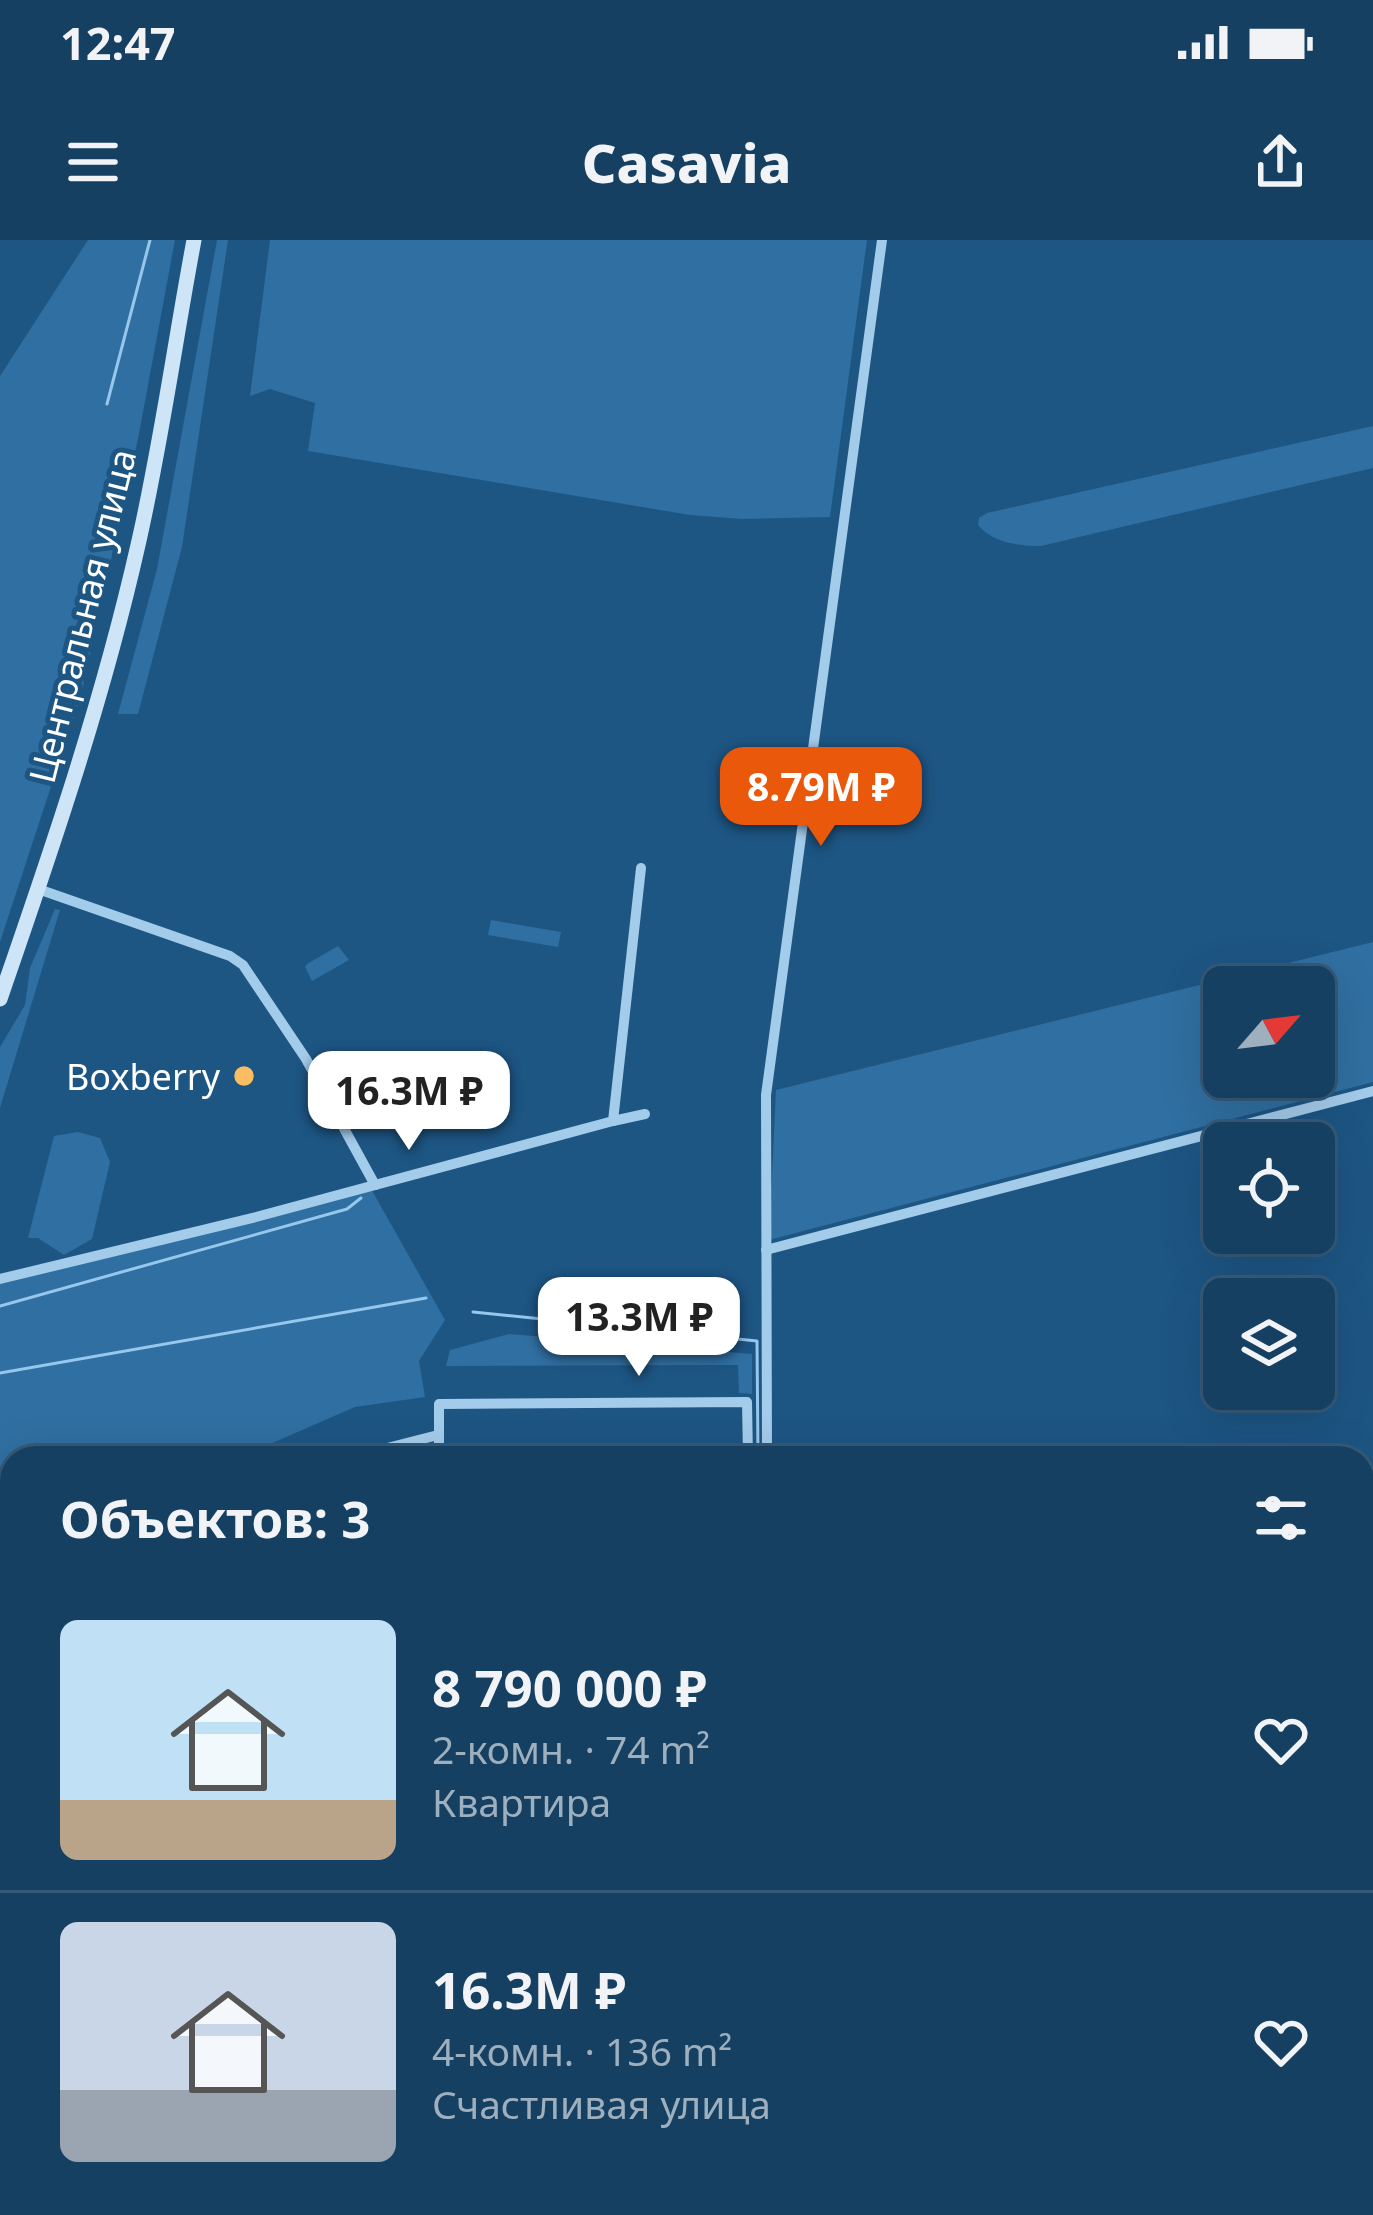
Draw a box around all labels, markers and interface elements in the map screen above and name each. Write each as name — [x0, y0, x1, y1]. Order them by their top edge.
text: 12:47 — [60, 12, 176, 73]
text: Casavia — [582, 125, 791, 199]
icon: menu — [60, 129, 126, 195]
icon: share — [1247, 129, 1313, 195]
street label: Центральная улица — [17, 444, 147, 788]
pin: 8.79M ₽ — [710, 747, 932, 849]
text: 8.79M ₽ — [747, 759, 895, 812]
north arrow — [1203, 966, 1335, 1098]
map controls — [1203, 966, 1335, 1410]
pin: 16.3M ₽ — [298, 1051, 520, 1153]
place label: Boxberry — [66, 1052, 221, 1101]
marker: Boxberry — [231, 1063, 257, 1089]
text: 16.3M ₽ — [335, 1063, 483, 1116]
button: locate — [1203, 1122, 1335, 1254]
pin: 13.3M ₽ — [528, 1277, 750, 1379]
button: layers — [1203, 1278, 1335, 1410]
text: 13.3M ₽ — [565, 1289, 713, 1342]
text: Объектов: 3 — [60, 1483, 370, 1553]
icon: filters — [1248, 1485, 1314, 1551]
text: 8 790 000 ₽ — [432, 1652, 707, 1722]
icon: home — [156, 1668, 300, 1812]
icon: heart — [1248, 1707, 1314, 1773]
text: 2-комн. · 74 m² — [432, 1722, 710, 1775]
text: Квартира — [432, 1775, 611, 1828]
text: 16.3M ₽ — [432, 1954, 626, 2024]
icon: home — [156, 1970, 300, 2114]
icon: heart — [1248, 2009, 1314, 2075]
text: 4-комн. · 136 m² — [432, 2024, 732, 2077]
text: Счастливая улица — [432, 2077, 771, 2130]

